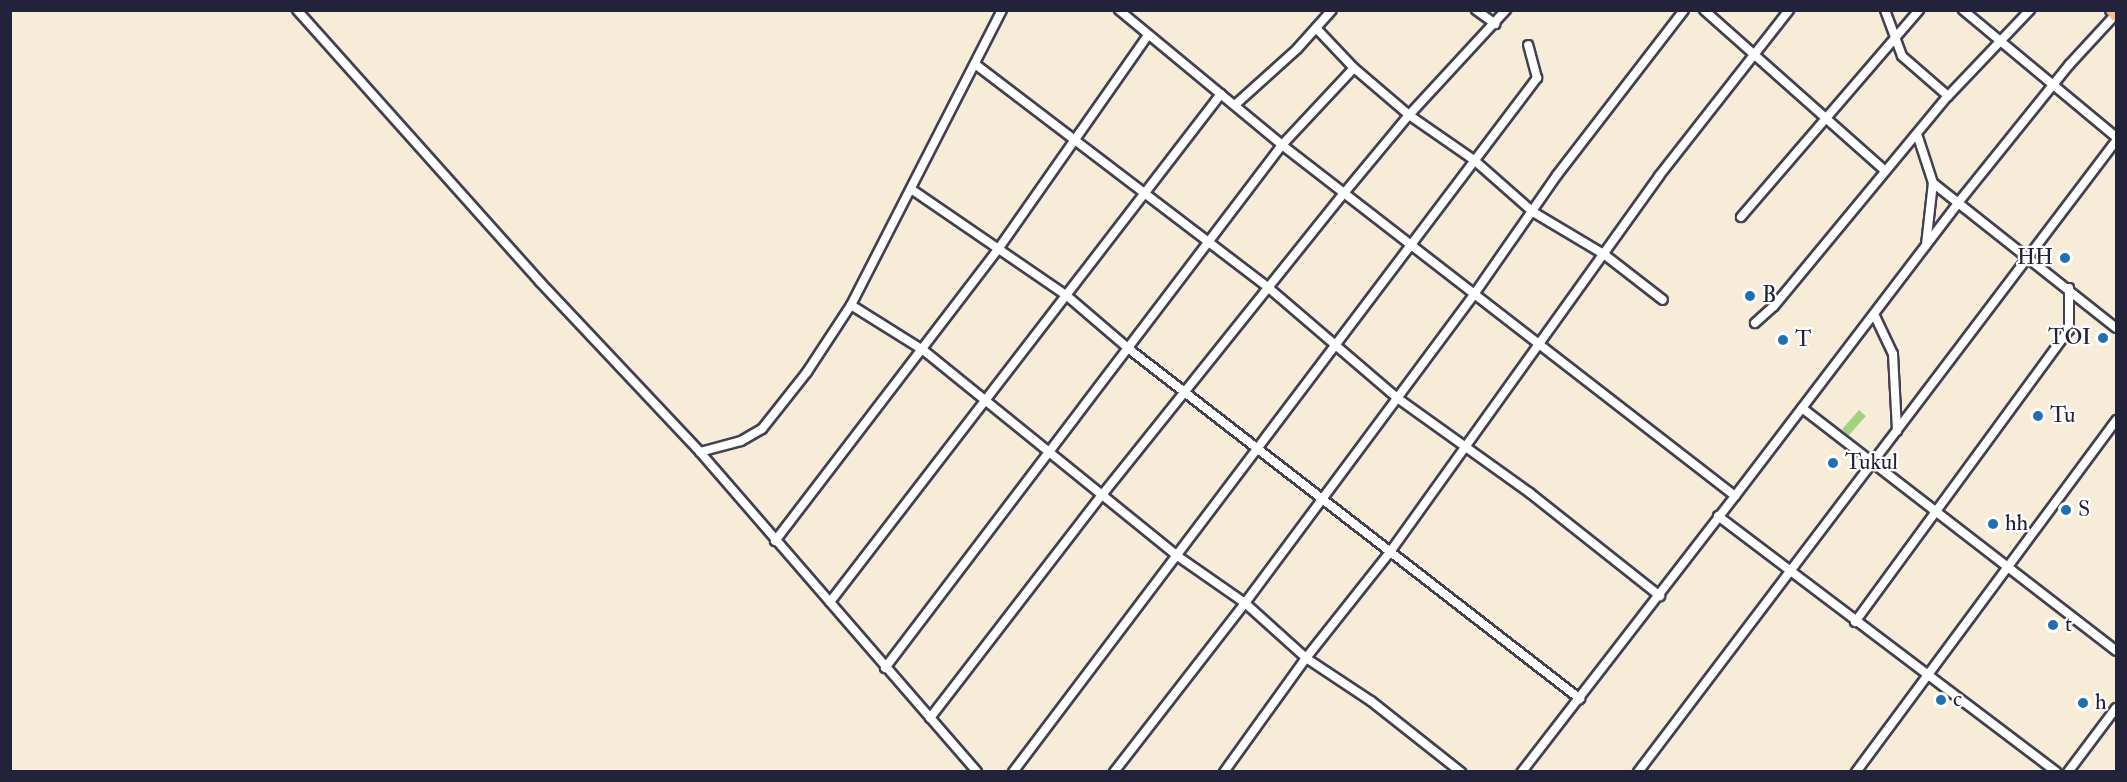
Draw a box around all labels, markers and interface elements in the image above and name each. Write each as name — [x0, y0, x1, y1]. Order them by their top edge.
place label: HH — [2017, 245, 2053, 271]
marker: HH — [2058, 251, 2072, 265]
place label: B — [1762, 283, 1776, 309]
marker: B — [1743, 289, 1757, 303]
place label: TOI — [2048, 325, 2091, 351]
place label: T — [1795, 327, 1811, 353]
marker: TOI — [2096, 331, 2110, 345]
marker: T — [1776, 333, 1790, 347]
place label: Tu — [2050, 403, 2075, 429]
marker: Tu — [2031, 409, 2045, 423]
place label: Tukul — [1845, 450, 1898, 476]
marker: Tukul — [1826, 456, 1840, 470]
place label: S — [2078, 497, 2090, 523]
marker: S — [2059, 503, 2073, 517]
place label: hh — [2005, 511, 2028, 537]
marker: hh — [1986, 517, 2000, 531]
place label: t — [2065, 612, 2072, 638]
marker: t — [2046, 618, 2060, 632]
place label: c — [1953, 687, 1962, 713]
place label: h — [2095, 690, 2107, 716]
marker: c — [1934, 693, 1948, 707]
marker: h — [2076, 696, 2090, 710]

